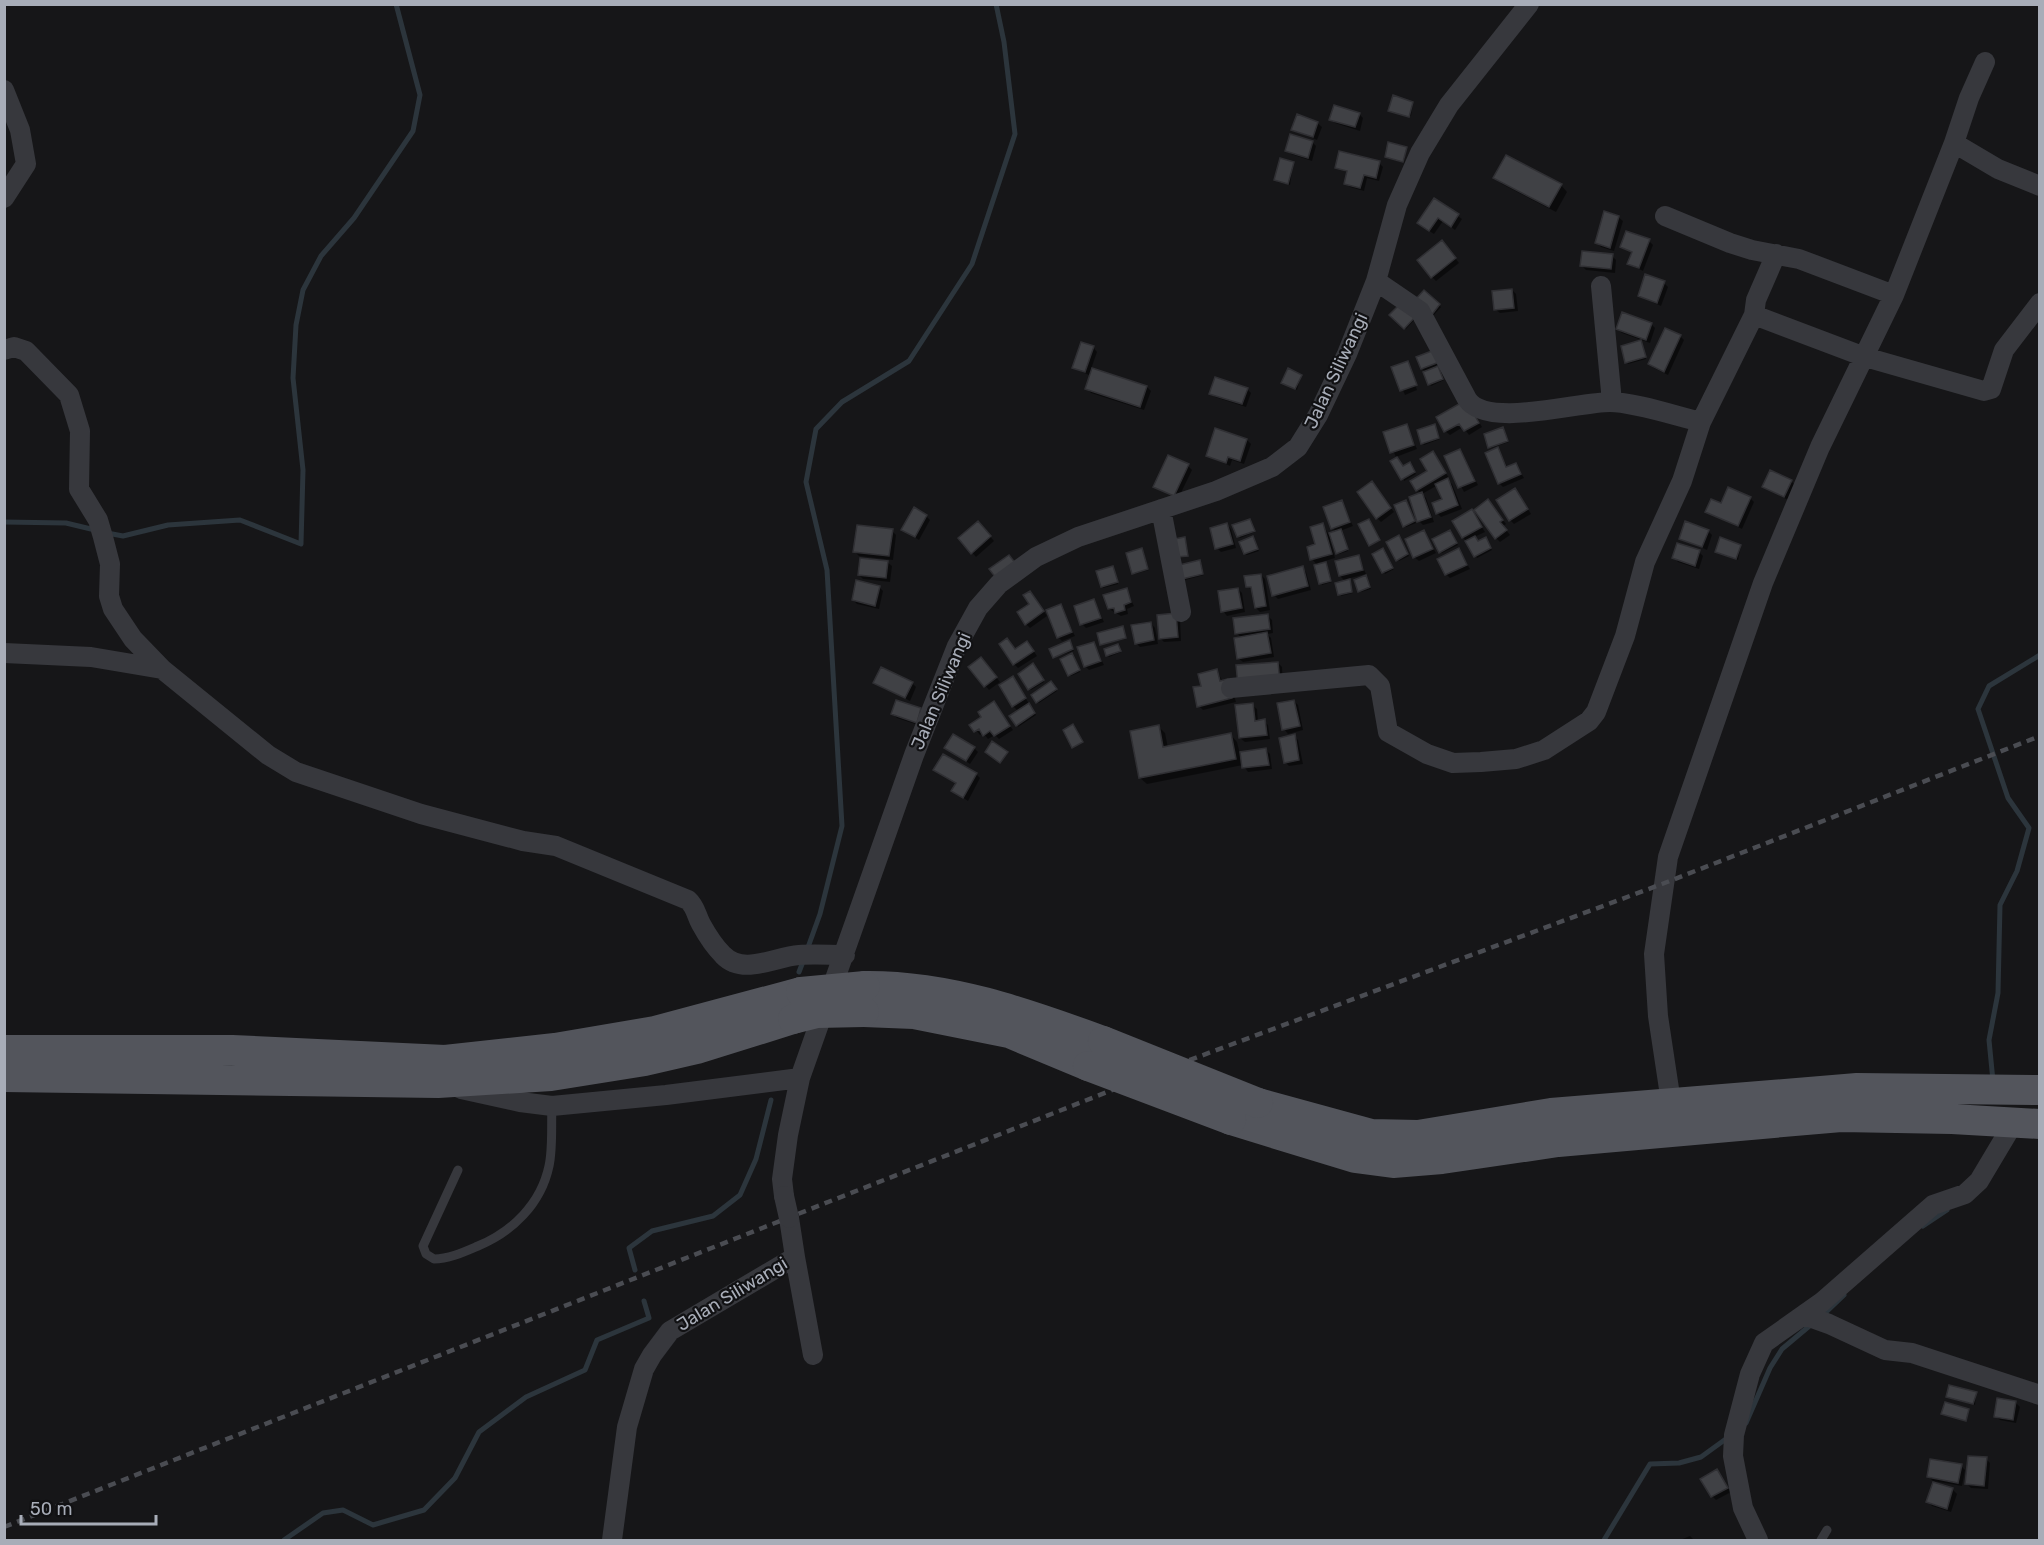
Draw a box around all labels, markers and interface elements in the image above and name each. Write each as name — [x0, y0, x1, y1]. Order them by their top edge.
street label: Jalan Siliwangi — [1300, 310, 1372, 432]
street label: Jalan Siliwangi — [906, 629, 976, 753]
street label: Jalan Siliwangi — [673, 1252, 791, 1336]
scale bar — [21, 1488, 156, 1526]
text: 50 m — [30, 1498, 73, 1520]

